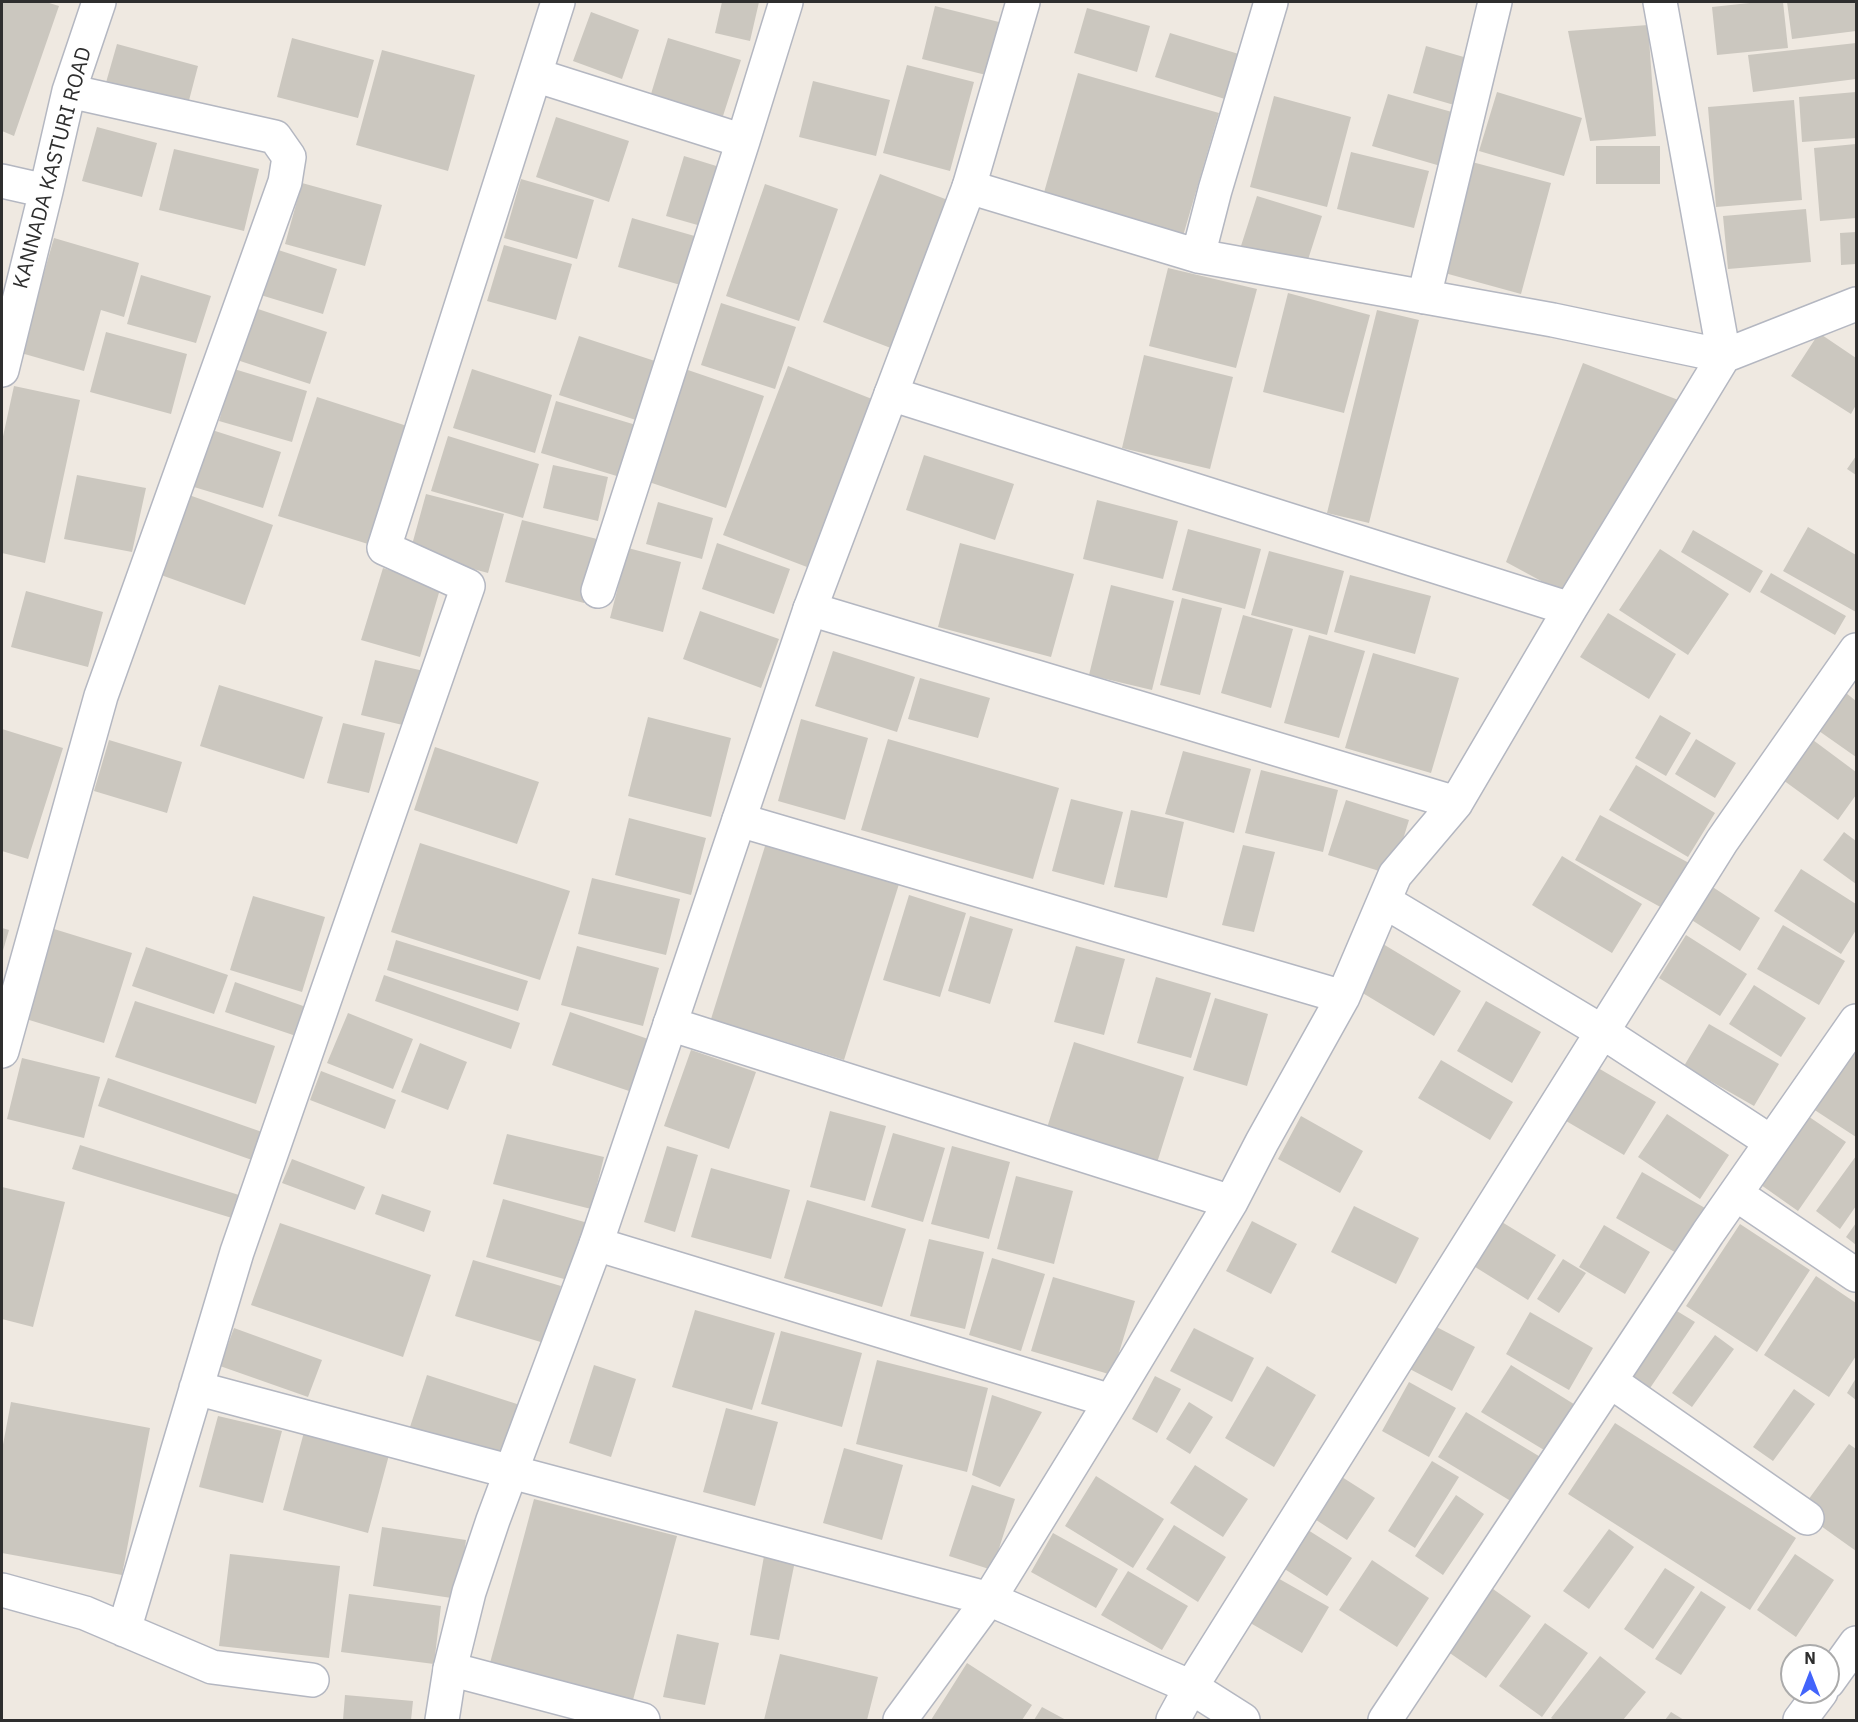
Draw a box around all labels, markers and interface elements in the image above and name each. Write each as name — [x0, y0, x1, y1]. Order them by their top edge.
street label: KANNADA KASTURI ROAD — [9, 44, 97, 292]
north arrow — [1780, 1644, 1840, 1704]
text: N — [1804, 1648, 1816, 1668]

